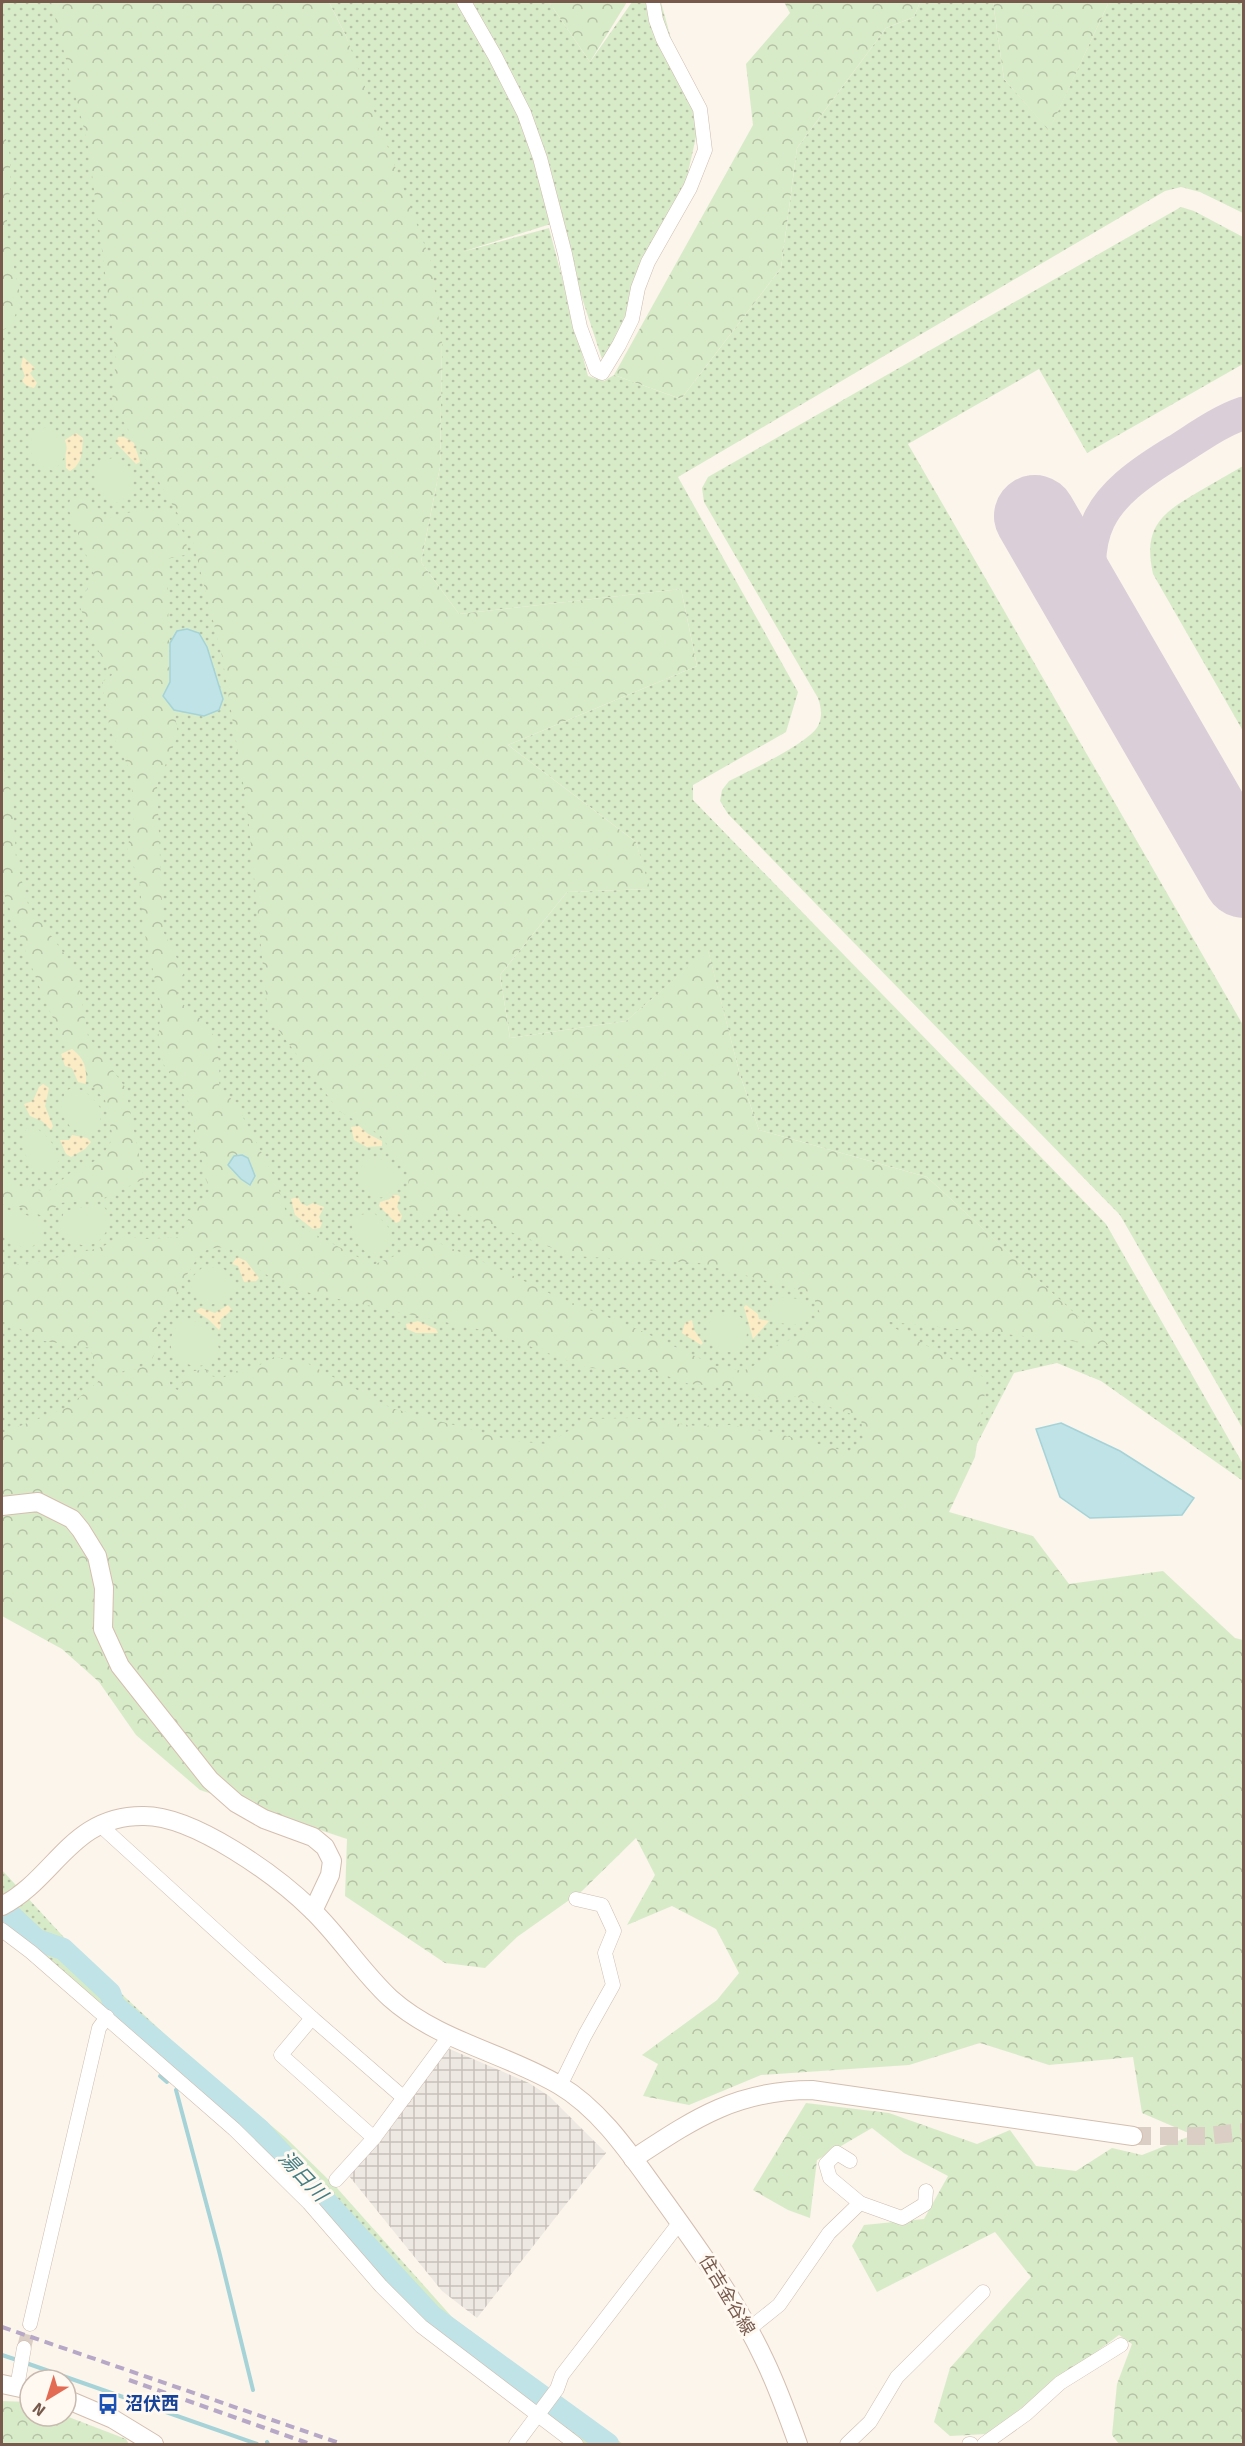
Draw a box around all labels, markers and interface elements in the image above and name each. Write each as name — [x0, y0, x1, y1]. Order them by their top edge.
water label: 湯日川 — [273, 2146, 334, 2208]
street label: 住吉金谷線 — [694, 2251, 760, 2339]
north arrow — [18, 2368, 78, 2428]
bus stop icon: 沼伏西 — [96, 2392, 120, 2416]
place label: 沼伏西 — [125, 2393, 179, 2415]
text: N — [29, 2398, 50, 2420]

